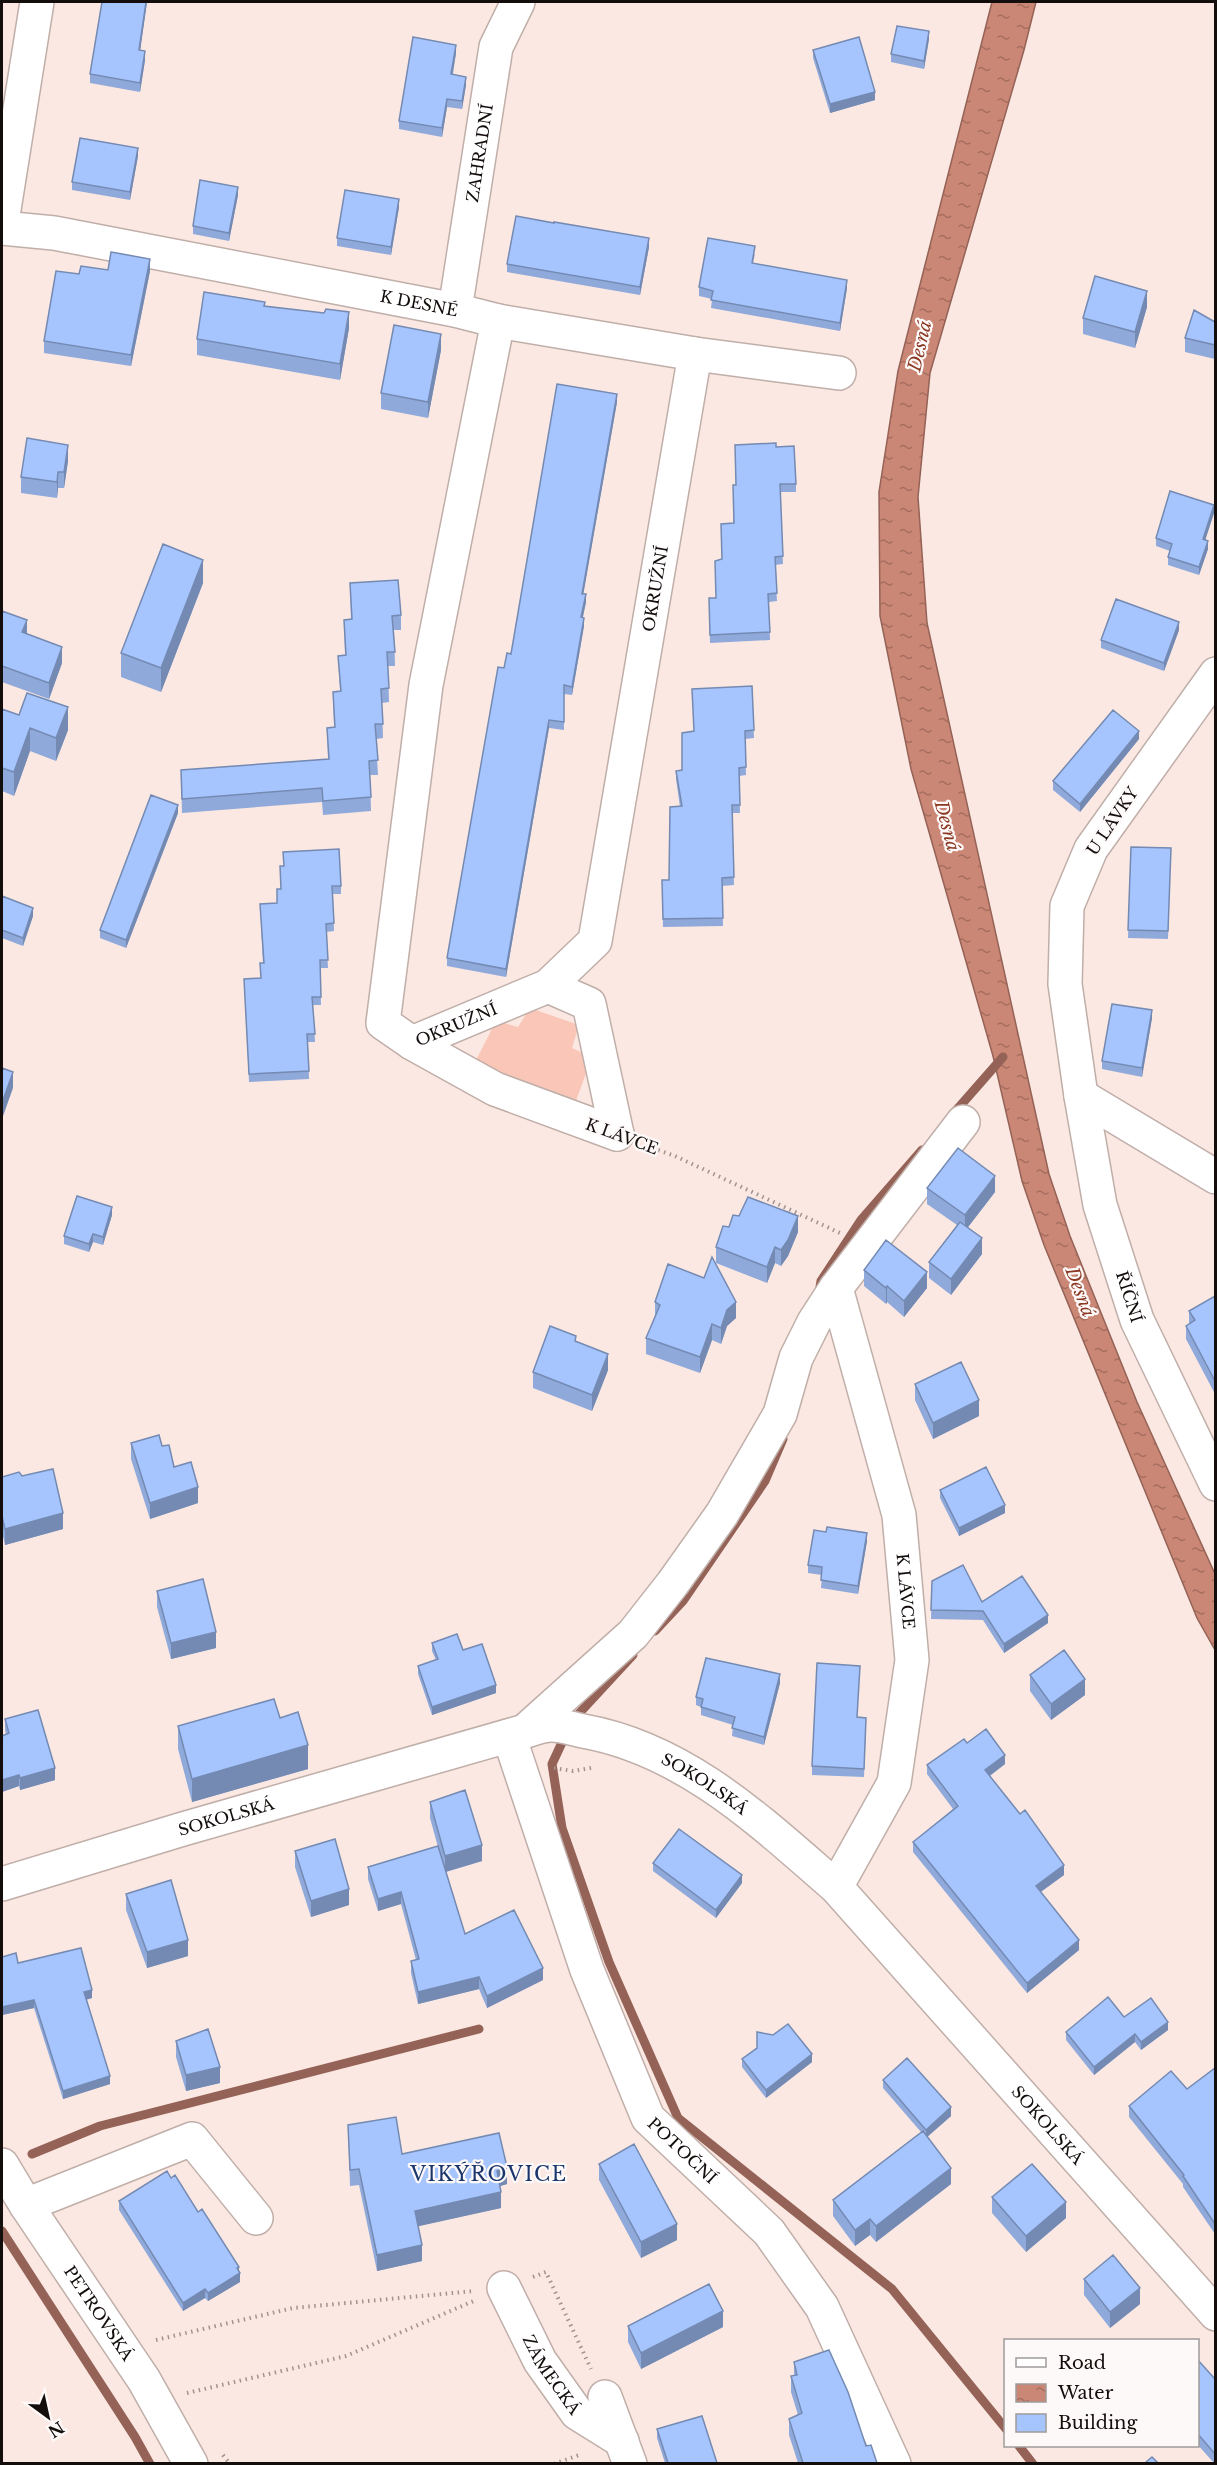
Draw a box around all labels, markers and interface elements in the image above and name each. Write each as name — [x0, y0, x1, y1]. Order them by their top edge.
street label: ZAHRADNÍ — [462, 102, 497, 204]
street label: K DESNÉ — [379, 286, 460, 320]
water label: Desná — [903, 318, 937, 375]
street label: OKRUŽNÍ — [638, 544, 672, 633]
street label: U LÁVKY — [1082, 783, 1142, 859]
water label: Desná — [929, 797, 964, 854]
street label: OKRUŽNÍ — [412, 998, 500, 1050]
street label: K LÁVCE — [583, 1114, 661, 1158]
water label: Desná — [1060, 1263, 1100, 1320]
street label: ŘÍČNÍ — [1112, 1268, 1147, 1325]
street label: K LÁVCE — [892, 1552, 919, 1630]
street label: SOKOLSKÁ — [658, 1749, 752, 1819]
street label: SOKOLSKÁ — [176, 1793, 277, 1840]
street label: SOKOLSKÁ — [1007, 2081, 1088, 2169]
street label: POTOČNÍ — [644, 2113, 721, 2188]
district label: VIKÝŘOVICE — [409, 2161, 568, 2186]
street label: PETROVSKÁ — [60, 2262, 138, 2365]
street label: ZÁMECKÁ — [519, 2331, 585, 2419]
legend — [1004, 2339, 1199, 2447]
text: Road — [1058, 2352, 1106, 2374]
text: Water — [1057, 2382, 1114, 2404]
north arrow — [18, 2387, 78, 2447]
text: Building — [1058, 2412, 1137, 2434]
text: N — [44, 2417, 68, 2442]

